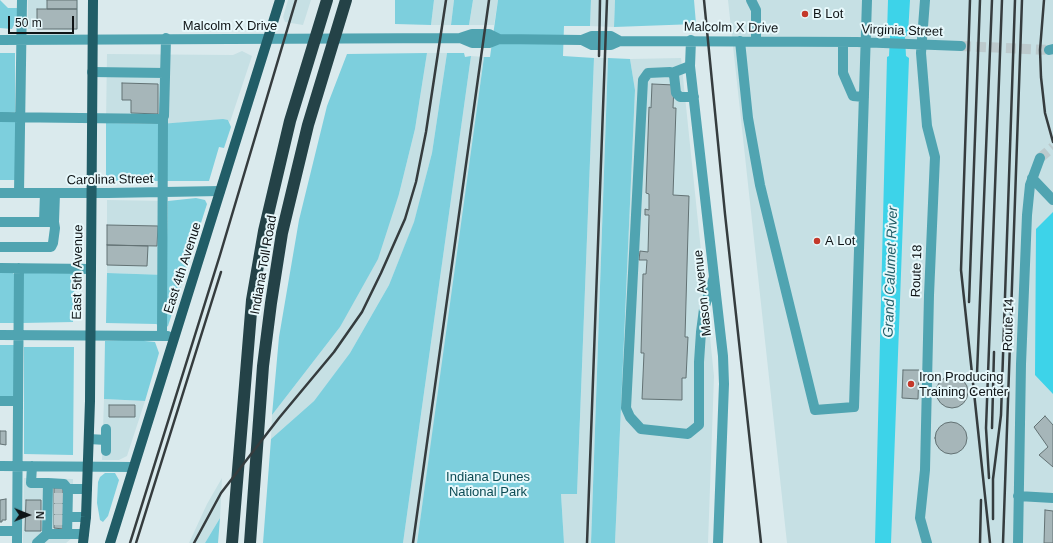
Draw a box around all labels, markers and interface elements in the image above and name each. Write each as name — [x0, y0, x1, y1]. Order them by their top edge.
place label: B Lot — [813, 6, 843, 22]
scale bar — [10, 8, 76, 34]
marker: B Lot — [800, 9, 810, 19]
text: 50 m — [15, 16, 42, 30]
street label: Malcolm X Drive — [183, 18, 277, 34]
street label: Malcolm X Drive — [684, 19, 778, 37]
street label: Virginia Street — [861, 22, 943, 40]
street label: Carolina Street — [67, 171, 153, 189]
water label: Grand Calumet River — [880, 206, 902, 338]
street label: Indiana Toll Road — [248, 214, 280, 316]
street label: East 4th Avenue — [161, 220, 205, 316]
street label: East 5th Avenue — [69, 224, 87, 320]
place label: A Lot — [825, 233, 855, 249]
marker: A Lot — [812, 236, 822, 246]
street label: Route 18 — [908, 244, 926, 298]
street label: Mason Avenue — [691, 249, 715, 337]
street label: Route 14 — [1000, 298, 1018, 352]
place label: Iron Producing Training Center — [919, 369, 1008, 400]
marker: Iron Producing Training Center — [906, 379, 916, 389]
park label: Indiana Dunes National Park — [446, 469, 530, 500]
north arrow — [8, 495, 48, 535]
text: N — [34, 511, 46, 519]

